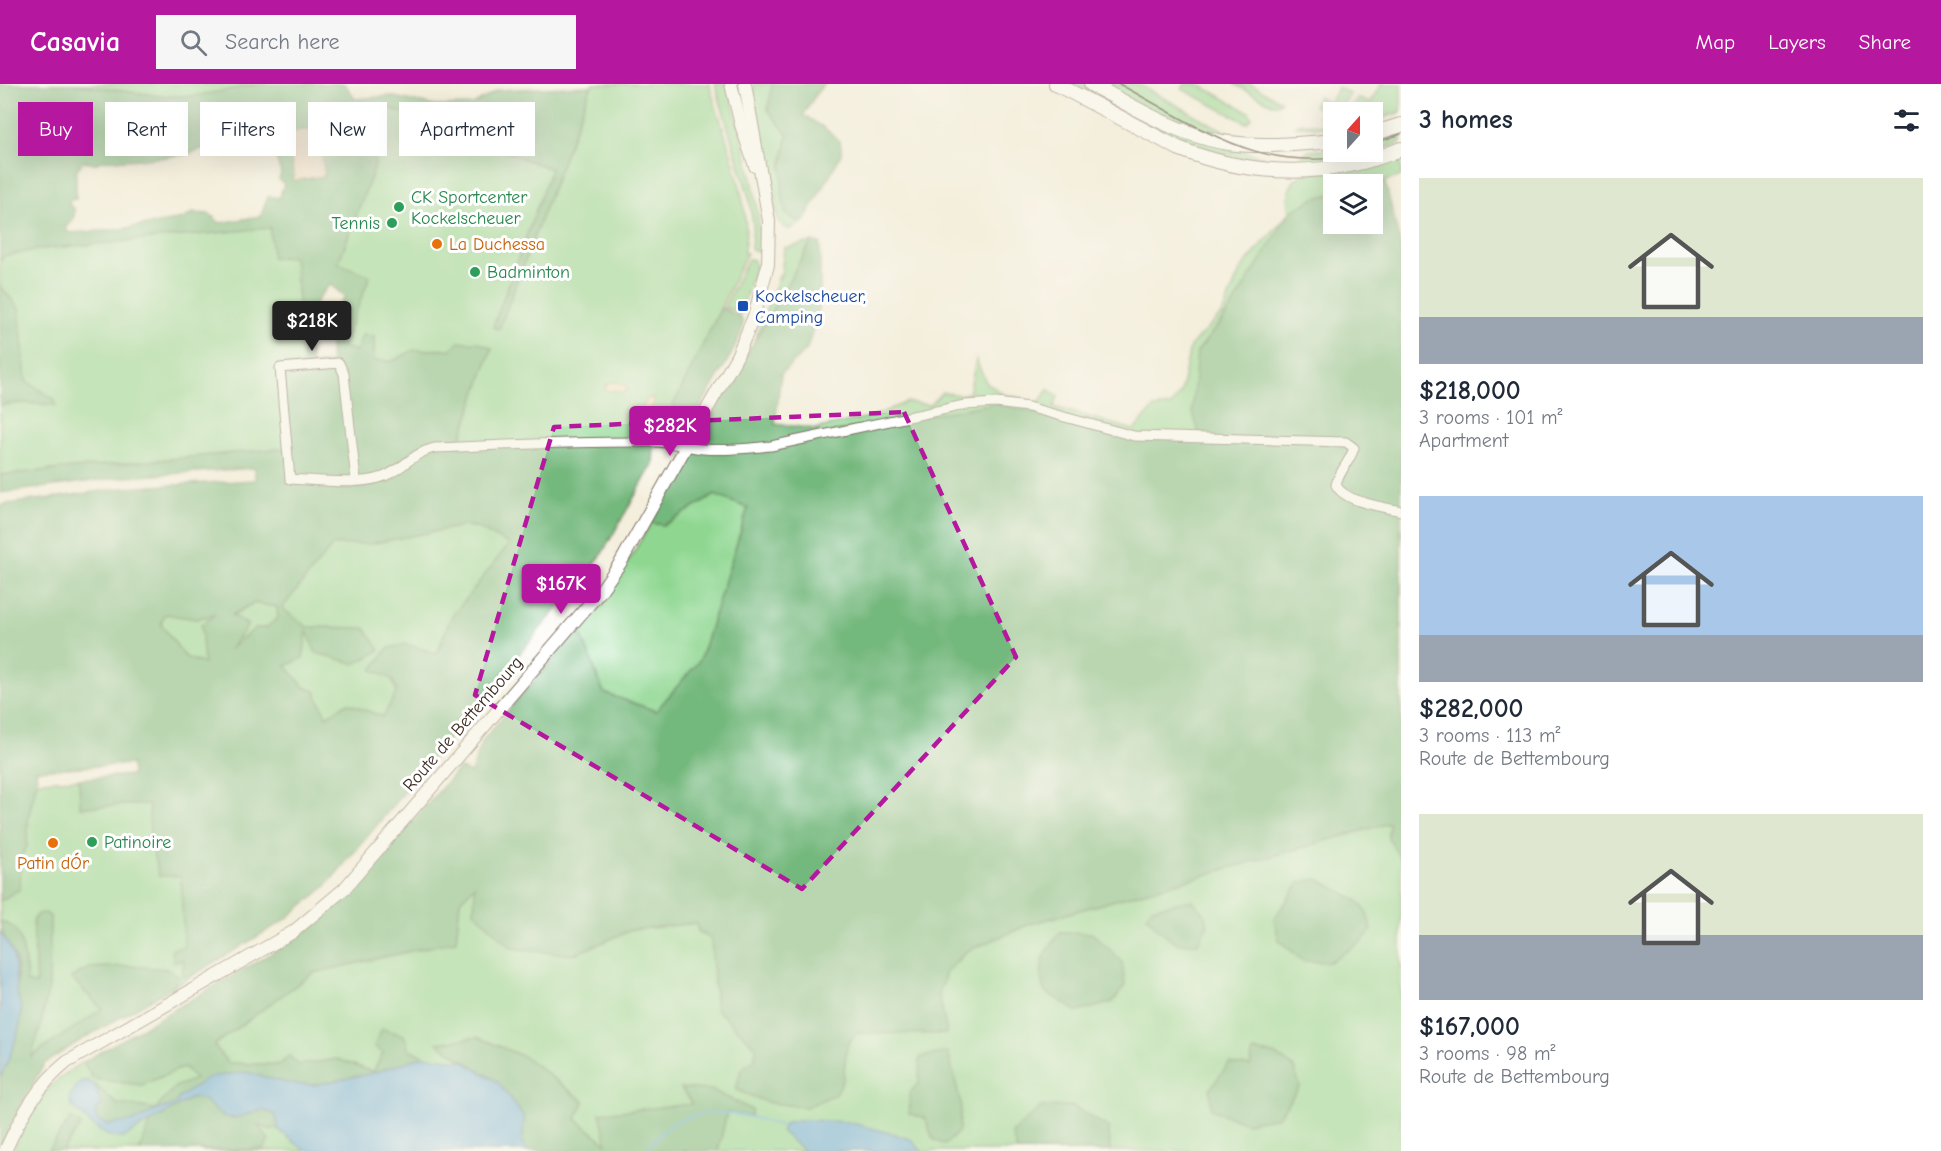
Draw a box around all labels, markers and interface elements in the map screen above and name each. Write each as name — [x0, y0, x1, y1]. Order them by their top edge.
search box — [156, 15, 576, 69]
text: Casavia — [30, 26, 120, 58]
icon: search — [177, 26, 210, 59]
text: Search here — [225, 29, 340, 55]
text: Map — [1696, 30, 1735, 54]
text: Layers — [1768, 30, 1826, 54]
text: Share — [1859, 30, 1911, 54]
chip: Buy — [18, 102, 93, 156]
chip: Rent — [105, 102, 188, 156]
chip: Filters — [200, 102, 296, 156]
chip: New — [308, 102, 387, 156]
chip: Apartment — [399, 102, 535, 156]
north arrow — [1323, 102, 1383, 162]
map controls — [1323, 102, 1383, 234]
icon: filters — [1890, 104, 1923, 137]
text: 3 homes — [1419, 105, 1513, 135]
button: layers — [1323, 174, 1383, 234]
place label: CK Sportcenter Kockelscheuer — [411, 187, 528, 229]
marker: CK Sportcenter Kockelscheuer — [392, 200, 406, 214]
place label: Tennis — [332, 213, 380, 234]
marker: Tennis — [385, 216, 399, 230]
icon: home — [1617, 217, 1725, 325]
place label: La Duchessa — [449, 234, 545, 255]
marker: La Duchessa — [430, 237, 444, 251]
place label: Badminton — [487, 262, 570, 283]
marker: Badminton — [468, 265, 482, 279]
place label: Kockelscheuer, Camping — [755, 286, 866, 328]
marker: Kockelscheuer, Camping — [736, 299, 750, 313]
pin: $218K — [270, 301, 354, 352]
text: $218K — [286, 309, 338, 332]
text: $218,000 — [1419, 376, 1521, 406]
pin: $282K — [628, 406, 712, 457]
text: 3 rooms · 101 m² — [1419, 406, 1563, 429]
text: $282K — [643, 414, 697, 437]
text: Apartment — [1419, 429, 1509, 452]
icon: home — [1617, 535, 1725, 643]
pin: $167K — [519, 564, 603, 615]
text: $167K — [536, 572, 586, 595]
street label: Route de Bettembourg — [399, 652, 527, 796]
text: $282,000 — [1419, 694, 1523, 724]
text: 3 rooms · 113 m² — [1419, 724, 1560, 747]
text: Route de Bettembourg — [1419, 747, 1610, 770]
place label: Patinoire — [104, 832, 171, 853]
marker: Patinoire — [85, 835, 99, 849]
marker: Patin dÓr — [46, 836, 60, 850]
place label: Patin dÓr — [17, 852, 90, 874]
icon: home — [1617, 853, 1725, 961]
text: $167,000 — [1419, 1012, 1520, 1042]
text: 3 rooms · 98 m² — [1419, 1042, 1555, 1065]
text: Route de Bettembourg — [1419, 1065, 1610, 1088]

